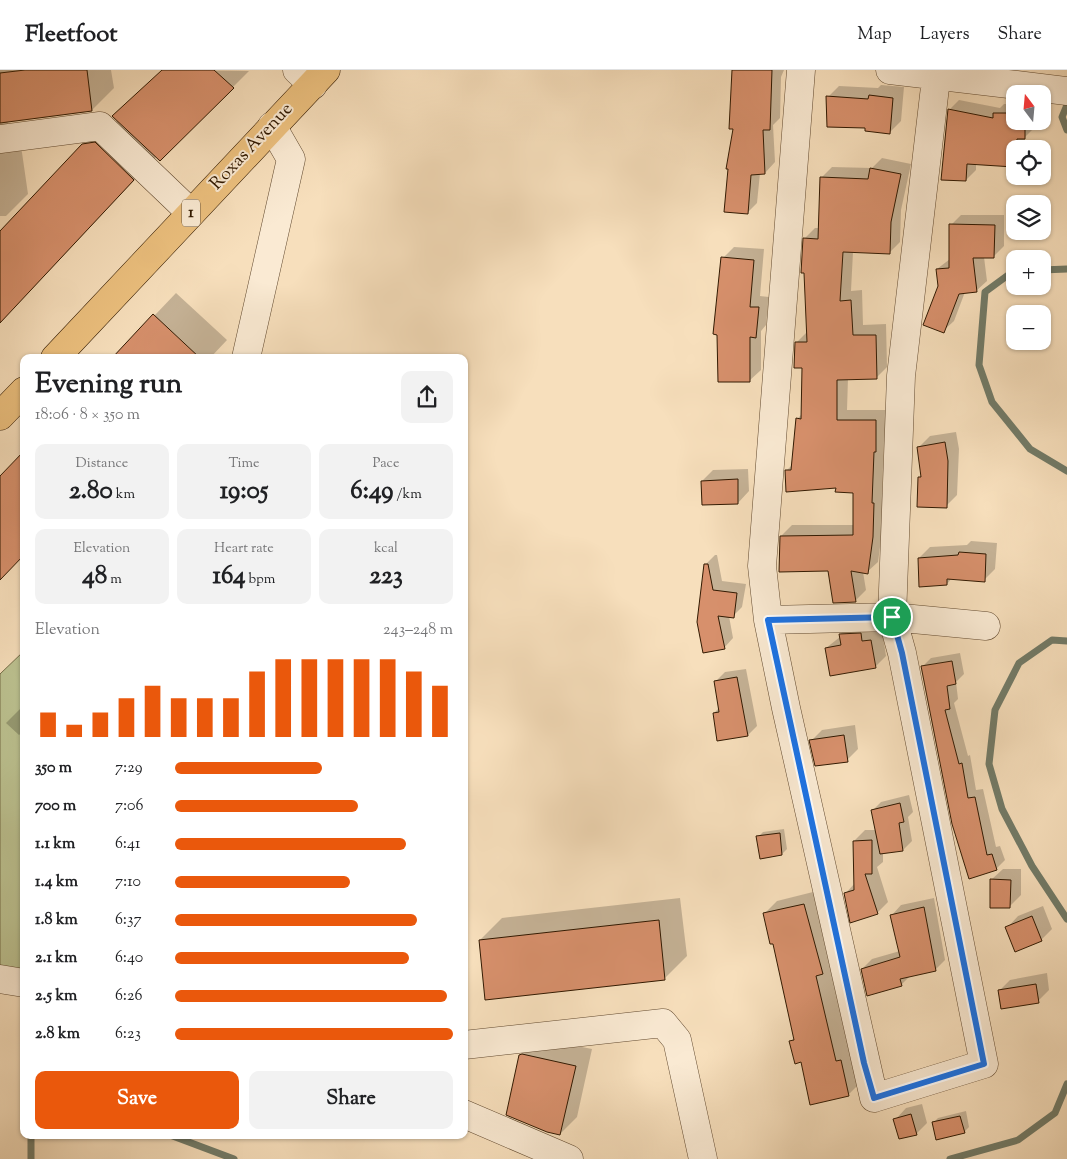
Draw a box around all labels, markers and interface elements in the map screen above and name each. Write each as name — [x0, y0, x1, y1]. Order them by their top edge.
text: Fleetfoot — [25, 18, 117, 52]
text: Map — [857, 22, 892, 48]
text: Layers — [920, 22, 970, 48]
text: Share — [998, 22, 1042, 48]
north arrow — [1006, 85, 1051, 130]
map controls — [1006, 85, 1051, 350]
street label: Roxas Avenue — [205, 97, 299, 197]
button: locate — [1006, 140, 1051, 185]
button: layers — [1006, 195, 1051, 240]
road number: 1 — [182, 200, 200, 226]
button: + — [1006, 250, 1051, 295]
button: − — [1006, 305, 1051, 350]
text: Evening run — [35, 365, 182, 405]
button: share — [401, 371, 453, 423]
text: 18:06 · 8 × 350 m — [35, 404, 140, 427]
text: Distance — [76, 454, 128, 474]
text: Time — [228, 454, 260, 474]
text: Pace — [373, 454, 399, 474]
text: 2.80 — [69, 474, 113, 510]
text: 19:05 — [220, 474, 268, 510]
text: 6:49 — [350, 474, 393, 510]
text: km — [113, 485, 135, 505]
text: /km — [393, 485, 422, 505]
text: Elevation — [74, 539, 130, 559]
text: Heart rate — [214, 539, 274, 559]
text: kcal — [374, 539, 398, 559]
text: 48 — [82, 559, 107, 595]
text: 164 — [213, 559, 246, 595]
text: 223 — [369, 559, 403, 595]
text: m — [107, 570, 122, 590]
text: bpm — [246, 570, 275, 590]
pin — [871, 596, 913, 638]
icon: arrive — [878, 603, 906, 631]
text: Elevation — [35, 619, 100, 642]
text: 243–248 m — [383, 619, 453, 642]
text: 350 m — [35, 757, 72, 780]
text: 7:29 — [115, 757, 142, 780]
text: 700 m — [35, 795, 76, 818]
text: 7:06 — [115, 795, 143, 818]
text: 1.1 km — [35, 833, 75, 856]
text: 6:41 — [115, 833, 140, 856]
text: 1.4 km — [35, 871, 78, 894]
text: 7:10 — [115, 871, 141, 894]
text: 1.8 km — [35, 909, 78, 932]
text: 6:37 — [115, 909, 141, 932]
text: 2.1 km — [35, 947, 77, 970]
text: 6:40 — [115, 947, 143, 970]
text: 2.5 km — [35, 985, 77, 1008]
text: 6:26 — [115, 985, 142, 1008]
text: 2.8 km — [35, 1023, 80, 1046]
text: 6:23 — [115, 1023, 141, 1046]
button: Save — [35, 1071, 239, 1129]
button: Share — [249, 1071, 453, 1129]

